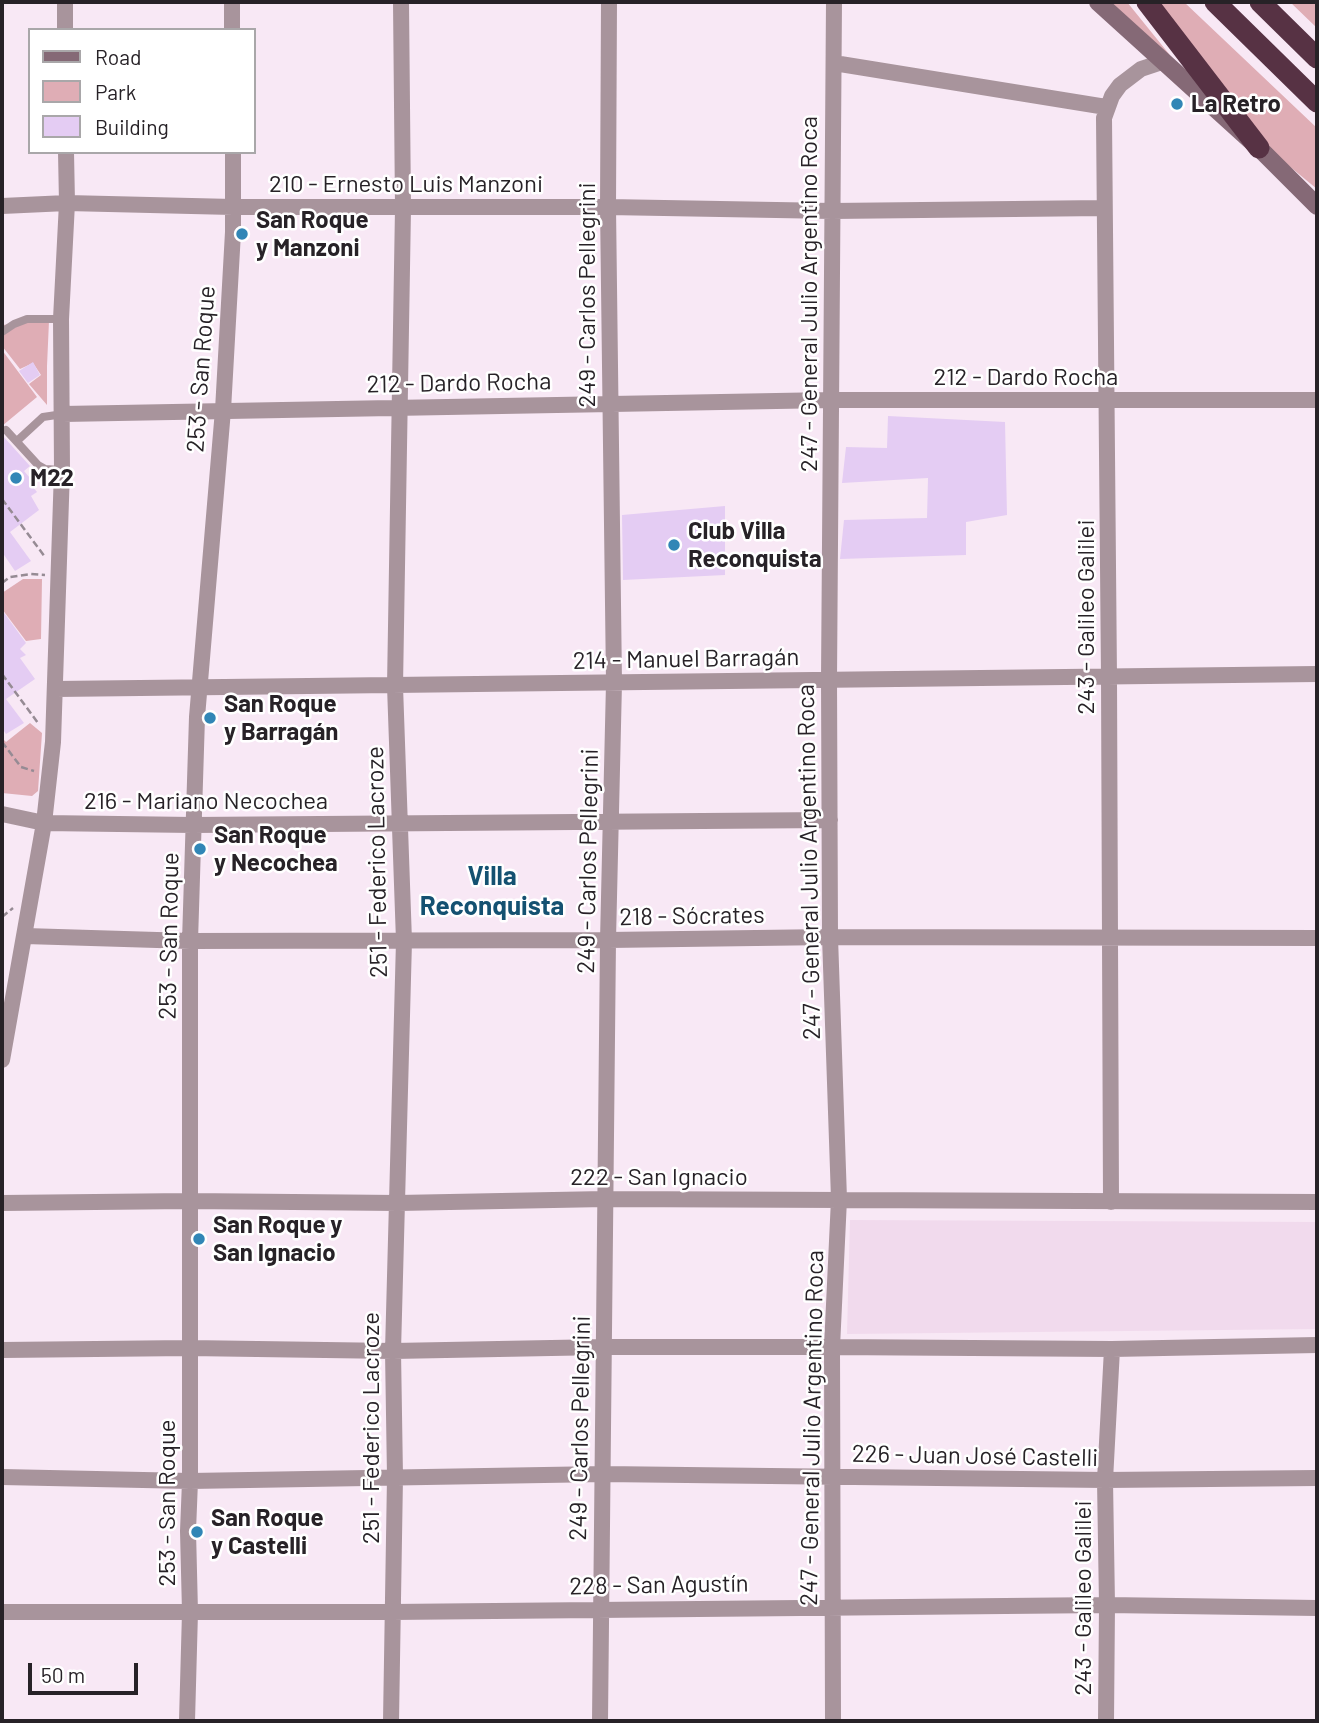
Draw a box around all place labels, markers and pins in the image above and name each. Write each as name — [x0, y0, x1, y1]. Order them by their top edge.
place label: La Retro — [1191, 90, 1281, 118]
marker: La Retro — [1169, 96, 1185, 112]
place label: San Roque y Manzoni — [256, 206, 368, 262]
marker: San Roque y Manzoni — [234, 226, 250, 242]
place label: M22 — [30, 464, 74, 492]
marker: M22 — [8, 470, 24, 486]
place label: Club Villa Reconquista — [688, 517, 822, 573]
marker: Club Villa Reconquista — [666, 537, 682, 553]
place label: San Roque y Barragán — [224, 690, 338, 746]
marker: San Roque y Barragán — [202, 710, 218, 726]
place label: San Roque y Necochea — [214, 821, 338, 877]
marker: San Roque y Necochea — [192, 841, 208, 857]
place label: San Roque y San Ignacio — [213, 1211, 342, 1267]
marker: San Roque y San Ignacio — [191, 1231, 207, 1247]
place label: San Roque y Castelli — [211, 1504, 323, 1560]
marker: San Roque y Castelli — [189, 1524, 205, 1540]

